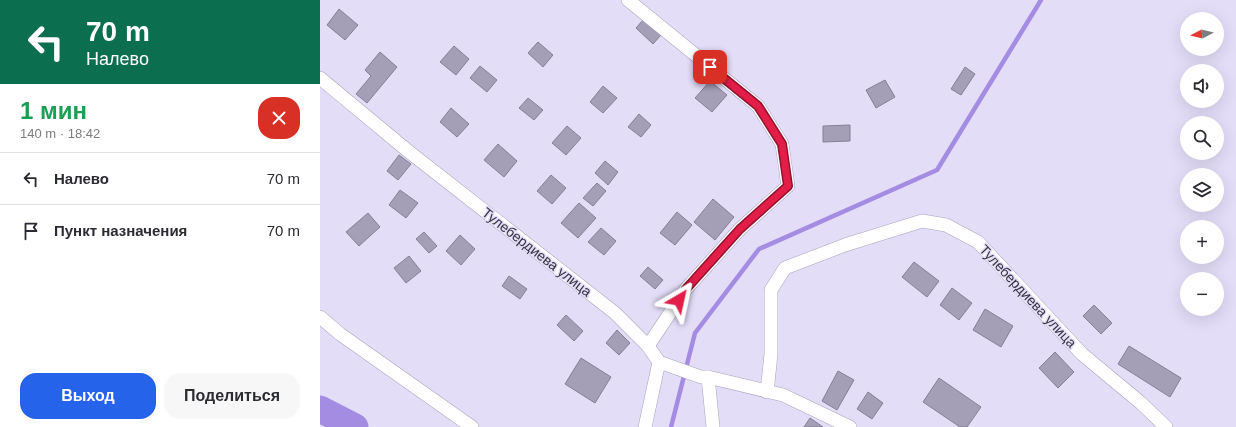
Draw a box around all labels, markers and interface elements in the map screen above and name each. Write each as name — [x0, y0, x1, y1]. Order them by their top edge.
north arrow — [1180, 12, 1224, 56]
map controls — [1180, 12, 1224, 316]
icon: left — [20, 16, 72, 68]
text: 70 m — [86, 16, 150, 47]
text: Налево — [86, 49, 149, 69]
pin — [693, 50, 727, 84]
icon: arrive — [699, 56, 721, 78]
button: sound — [1180, 64, 1224, 108]
text: 1 мин — [20, 97, 87, 124]
button: close — [258, 97, 300, 139]
button: search — [1180, 116, 1224, 160]
text: 140 m · 18:42 — [20, 126, 100, 141]
icon: left — [20, 168, 42, 190]
button: layers — [1180, 168, 1224, 212]
text: Налево — [54, 170, 109, 187]
text: 70 m — [267, 170, 300, 187]
street label: Тулебердиева улица — [479, 204, 595, 300]
icon: arrive — [20, 220, 42, 242]
button: + — [1180, 220, 1224, 264]
text: Пункт назначения — [54, 222, 187, 239]
text: 70 m — [267, 222, 300, 239]
street label: Тулебердиева улица — [976, 241, 1080, 351]
button: − — [1180, 272, 1224, 316]
position arrow — [658, 279, 700, 321]
button: Выход — [20, 373, 156, 419]
button: Поделиться — [164, 373, 300, 419]

